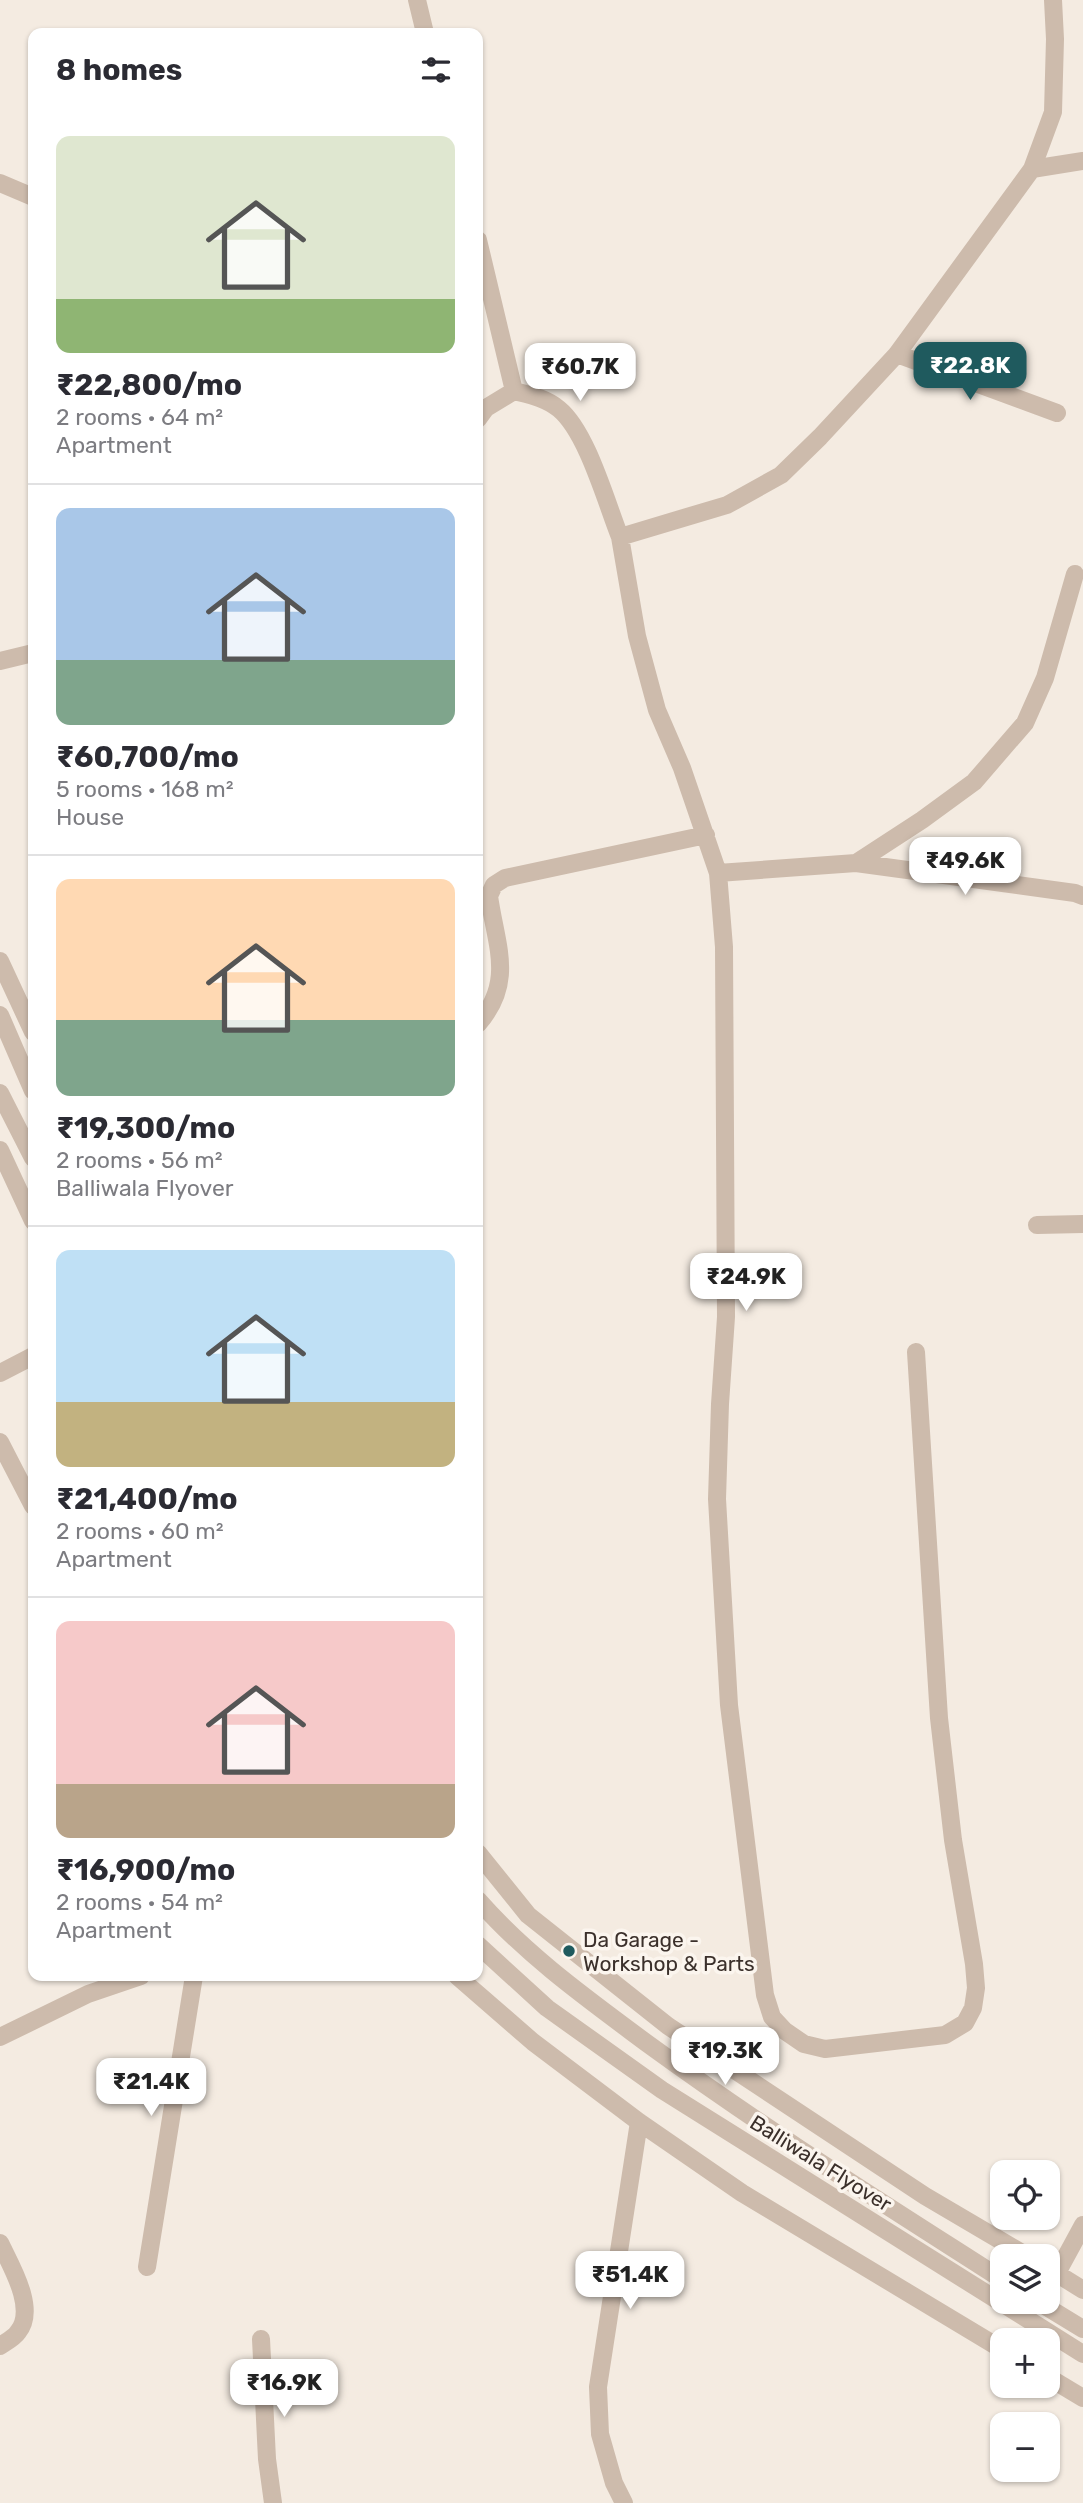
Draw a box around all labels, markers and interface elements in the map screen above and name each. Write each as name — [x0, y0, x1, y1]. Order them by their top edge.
icon: filters — [417, 51, 455, 89]
text: 8 homes — [56, 52, 182, 88]
icon: home — [193, 182, 319, 308]
pin: ₹22.8K — [913, 342, 1027, 402]
pin: ₹60.7K — [523, 344, 637, 403]
text: ₹22.8K — [930, 351, 1010, 379]
text: ₹60.7K — [541, 352, 619, 380]
text: ₹22,800/mo — [56, 367, 242, 403]
text: 2 rooms · 64 m² — [56, 403, 223, 431]
text: Apartment — [56, 431, 172, 459]
icon: home — [193, 554, 319, 680]
text: ₹60,700/mo — [56, 739, 239, 775]
text: 5 rooms · 168 m² — [56, 775, 234, 803]
text: House — [56, 803, 124, 831]
pin: ₹49.6K — [908, 838, 1022, 897]
text: ₹49.6K — [925, 846, 1005, 874]
icon: home — [193, 925, 319, 1051]
text: ₹19,300/mo — [56, 1110, 235, 1146]
text: 2 rooms · 56 m² — [56, 1146, 223, 1174]
text: Balliwala Flyover — [56, 1174, 234, 1202]
pin: ₹24.9K — [689, 1254, 803, 1313]
text: ₹24.9K — [706, 1262, 786, 1290]
icon: home — [193, 1296, 319, 1422]
text: ₹21,400/mo — [56, 1481, 238, 1517]
text: 2 rooms · 60 m² — [56, 1517, 224, 1545]
text: Apartment — [56, 1545, 172, 1573]
icon: home — [193, 1667, 319, 1793]
text: ₹16,900/mo — [56, 1852, 235, 1888]
text: 2 rooms · 54 m² — [56, 1888, 223, 1916]
text: Apartment — [56, 1916, 172, 1944]
place label: Da Garage - Workshop & Parts — [583, 1927, 755, 1976]
marker: Da Garage - Workshop & Parts — [561, 1943, 577, 1959]
pin: ₹19.3K — [668, 2028, 782, 2087]
text: ₹19.3K — [687, 2036, 763, 2064]
pin: ₹21.4K — [94, 2058, 208, 2118]
text: ₹21.4K — [112, 2067, 190, 2095]
street label: Balliwala Flyover — [746, 2109, 896, 2217]
map controls — [990, 2160, 1060, 2482]
button: locate — [990, 2160, 1060, 2230]
button: layers — [990, 2244, 1060, 2314]
pin: ₹51.4K — [573, 2252, 687, 2311]
text: ₹51.4K — [591, 2260, 669, 2288]
button: + — [990, 2328, 1060, 2398]
pin: ₹16.9K — [227, 2360, 341, 2419]
text: ₹16.9K — [246, 2368, 322, 2396]
button: − — [990, 2412, 1060, 2482]

